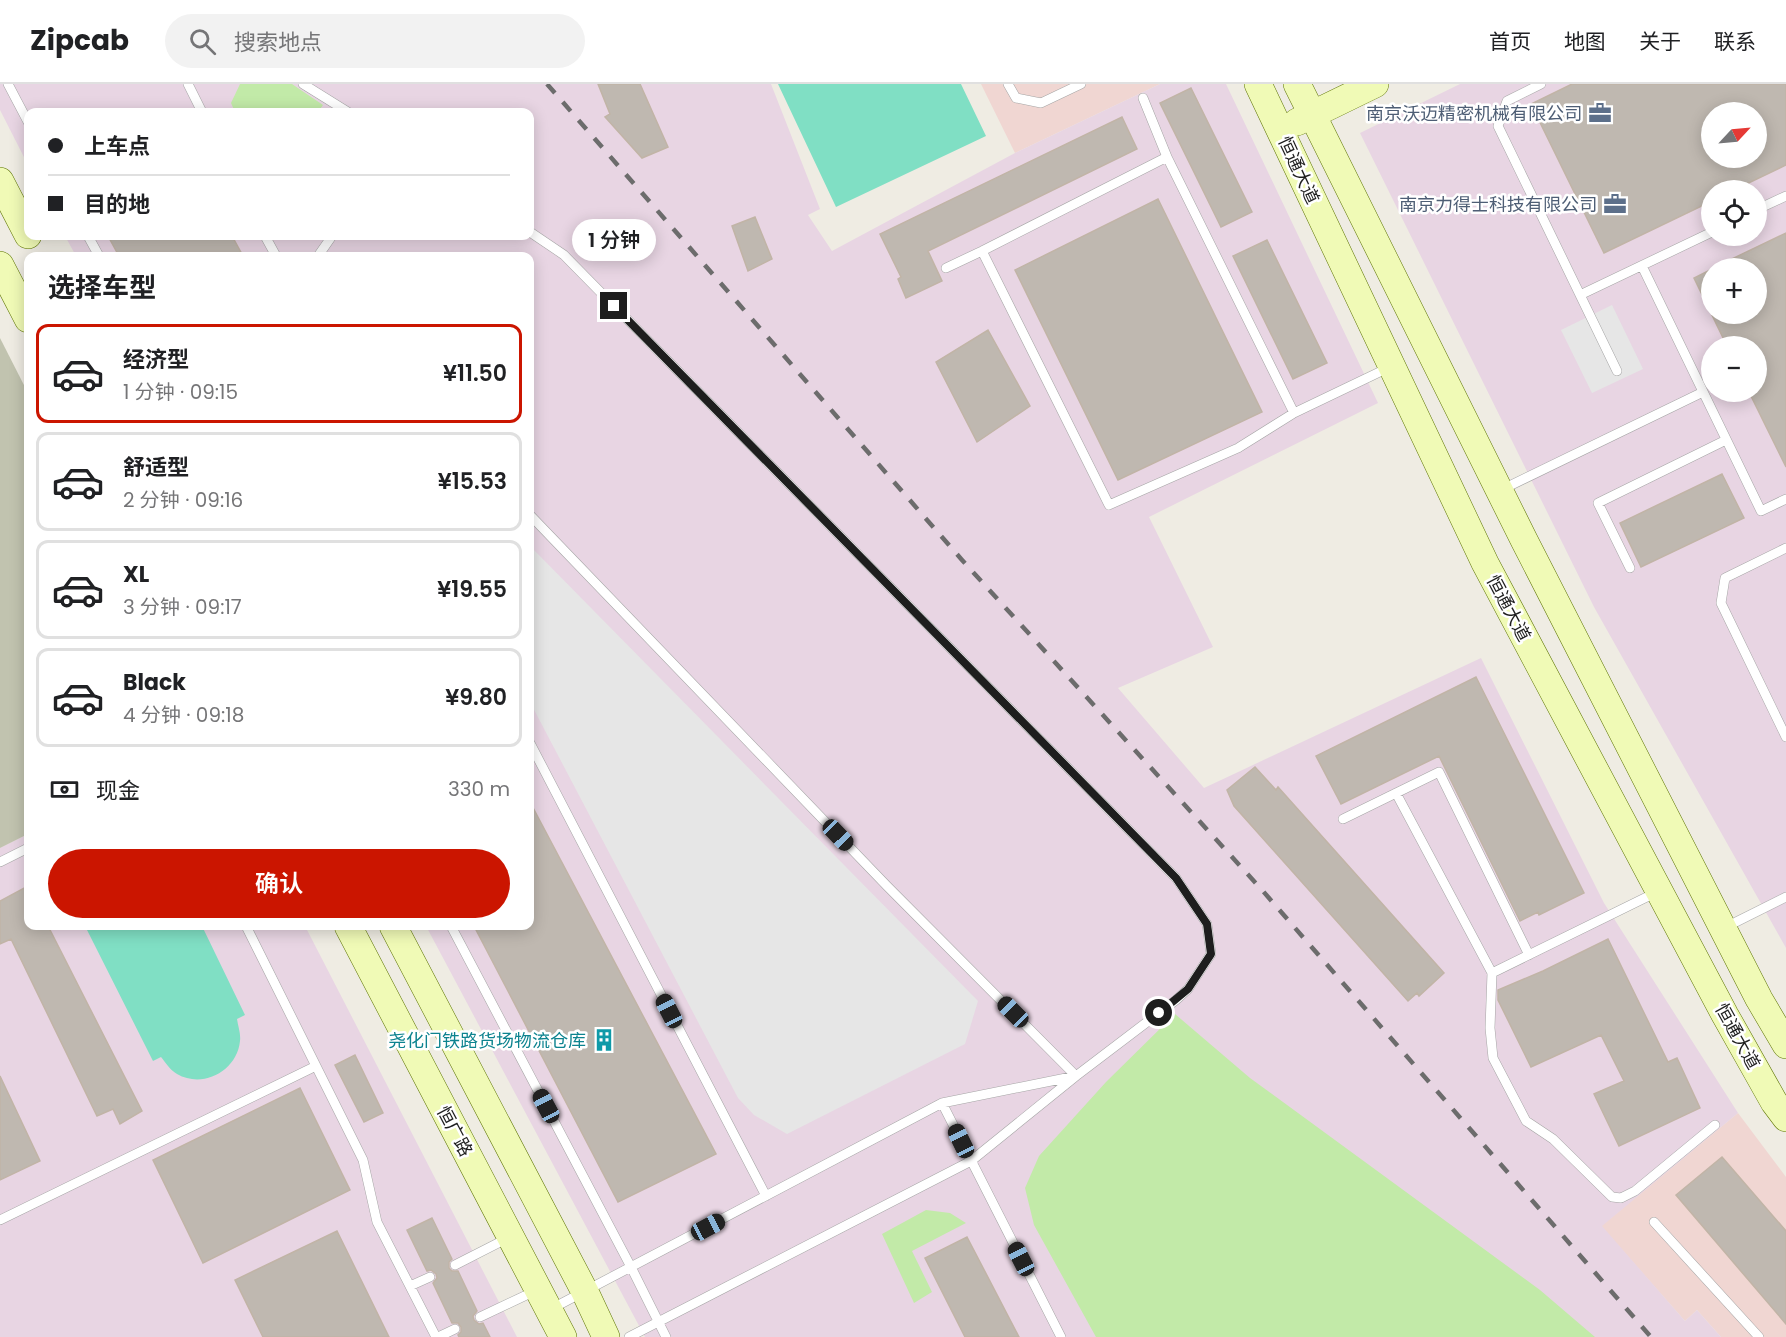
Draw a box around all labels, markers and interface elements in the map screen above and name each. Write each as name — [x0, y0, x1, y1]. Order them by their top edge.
search box — [165, 14, 585, 68]
text: Zipcab — [30, 21, 129, 60]
icon: search — [186, 25, 219, 58]
text: 搜索地点 — [234, 27, 322, 58]
text: 首页 — [1489, 27, 1531, 56]
text: 地图 — [1564, 27, 1606, 56]
text: 关于 — [1639, 27, 1681, 56]
text: 联系 — [1714, 27, 1756, 56]
office icon: 南京沃迈精密机械有限公司 — [1587, 100, 1613, 126]
place label: 南京沃迈精密机械有限公司 — [1366, 101, 1582, 126]
north arrow — [1701, 102, 1767, 168]
map controls — [1701, 102, 1767, 402]
text: 上车点 — [84, 131, 150, 162]
street label: 恒通大道 — [1272, 132, 1326, 208]
button: locate — [1701, 180, 1767, 246]
text: 目的地 — [84, 189, 150, 220]
office icon: 南京力得士科技有限公司 — [1602, 191, 1628, 217]
place label: 南京力得士科技有限公司 — [1399, 192, 1597, 217]
callout: 1 分钟 — [572, 219, 656, 261]
text: 1 分钟 — [588, 226, 640, 254]
button: + — [1701, 258, 1767, 324]
text: 选择车型 — [48, 269, 156, 306]
route end — [600, 292, 627, 319]
button: − — [1701, 336, 1767, 402]
text: 经济型 — [123, 344, 189, 375]
icon: car — [51, 347, 105, 401]
text: ¥11.50 — [443, 358, 507, 389]
text: 1 分钟 · 09:15 — [123, 378, 238, 406]
text: 舒适型 — [123, 452, 189, 483]
icon: car — [51, 455, 105, 509]
text: ¥15.53 — [438, 466, 507, 497]
text: 2 分钟 · 09:16 — [123, 486, 243, 514]
text: XL — [123, 559, 149, 590]
icon: car — [51, 563, 105, 617]
street label: 恒通大道 — [1481, 570, 1537, 646]
text: ¥19.55 — [437, 574, 507, 605]
text: 3 分钟 · 09:17 — [123, 593, 242, 621]
text: Black — [123, 667, 186, 698]
icon: car — [51, 671, 105, 725]
text: ¥9.80 — [445, 682, 507, 713]
text: 4 分钟 · 09:18 — [123, 701, 244, 729]
icon: cash — [48, 773, 81, 806]
text: 现金 — [96, 775, 140, 806]
text: 330 m — [448, 775, 510, 803]
car — [819, 816, 857, 854]
button: 确认 — [48, 849, 510, 918]
car — [653, 991, 685, 1031]
car — [994, 993, 1032, 1031]
street label: 恒通大道 — [1710, 998, 1766, 1074]
route start — [1145, 999, 1172, 1026]
building icon: 尧化门铁路货场物流仓库 — [591, 1027, 617, 1053]
place label: 尧化门铁路货场物流仓库 — [388, 1028, 586, 1053]
car — [530, 1086, 562, 1126]
street label: 恒广路 — [431, 1101, 479, 1161]
car — [945, 1121, 977, 1161]
car — [688, 1211, 728, 1243]
car — [1005, 1239, 1037, 1279]

